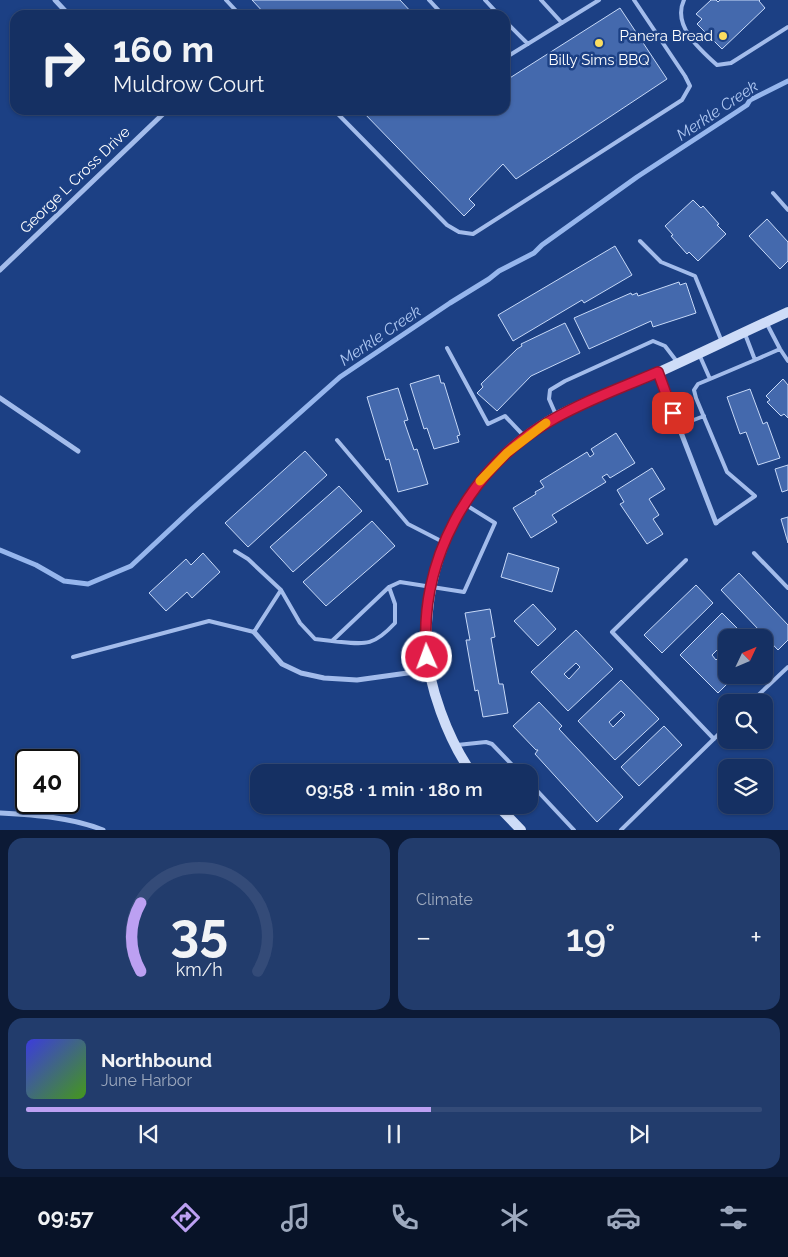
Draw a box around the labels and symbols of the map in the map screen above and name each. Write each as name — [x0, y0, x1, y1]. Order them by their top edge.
place label: Panera Bread — [619, 27, 713, 45]
marker: Panera Bread — [717, 30, 729, 42]
marker: Billy Sims BBQ — [593, 37, 605, 49]
place label: Billy Sims BBQ — [548, 51, 650, 69]
water label: Merkle Creek — [673, 76, 762, 145]
street label: George L Cross Drive — [16, 123, 134, 237]
water label: Merkle Creek — [336, 301, 425, 370]
pin — [652, 392, 694, 434]
north arrow — [718, 629, 772, 684]
position arrow — [400, 630, 452, 682]
speed limit sign: 40 — [15, 749, 80, 814]

